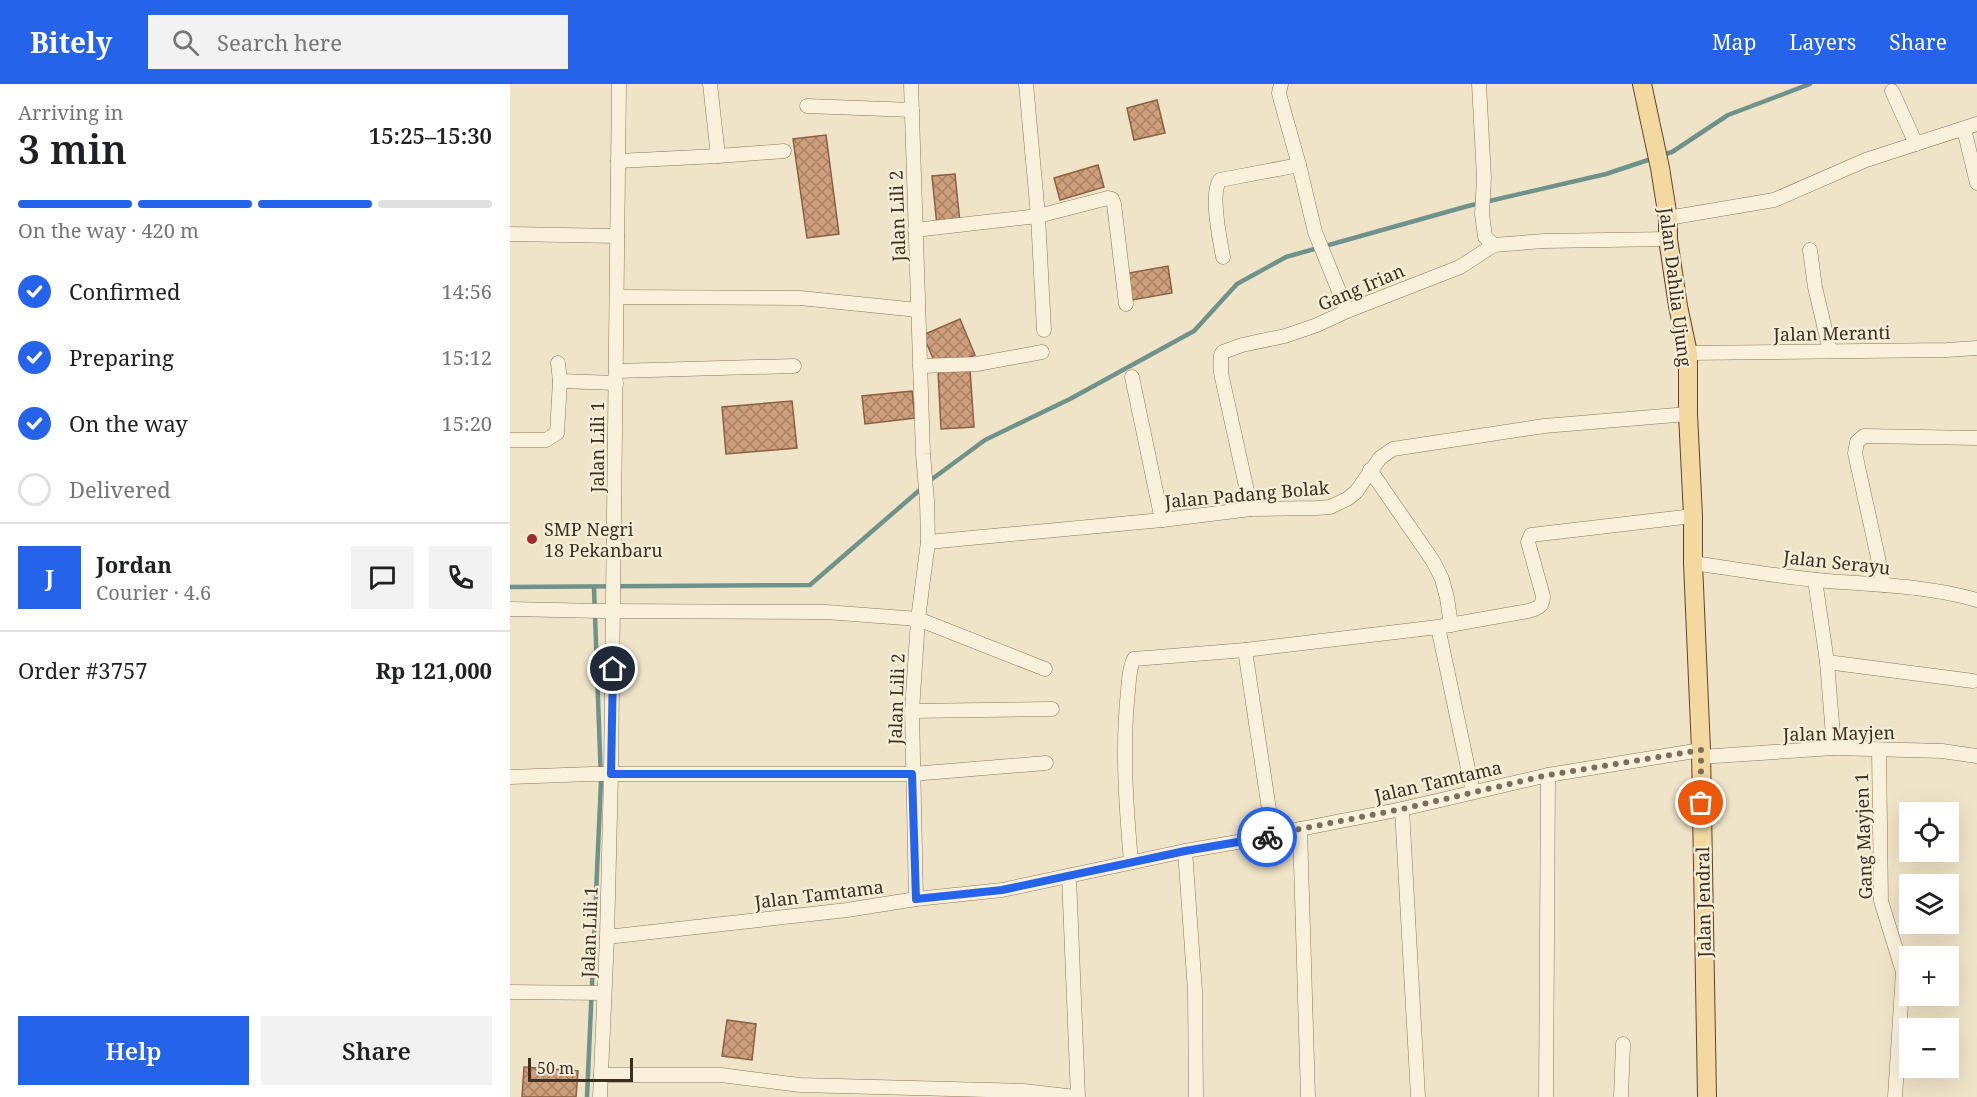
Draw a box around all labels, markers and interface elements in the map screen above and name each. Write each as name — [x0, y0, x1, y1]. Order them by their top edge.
search box — [148, 15, 568, 69]
text: Bitely — [30, 23, 112, 61]
icon: search — [169, 26, 202, 59]
text: Search here — [217, 27, 342, 57]
text: Map — [1712, 28, 1756, 56]
text: Layers — [1789, 28, 1856, 56]
text: Share — [1889, 28, 1947, 56]
text: Arriving in — [18, 99, 123, 126]
text: 15:25–15:30 — [369, 120, 492, 150]
text: 3 min — [18, 122, 127, 175]
street label: Jalan Lili 2 — [883, 170, 911, 263]
street label: Jalan Dahlia Ujung — [1654, 205, 1698, 368]
text: On the way · 420 m — [18, 217, 199, 244]
street label: Gang Irian — [1314, 258, 1408, 316]
icon: check — [18, 275, 51, 308]
text: Confirmed — [69, 276, 180, 306]
text: 14:56 — [442, 278, 492, 305]
street label: Jalan Meranti — [1772, 320, 1891, 346]
icon: check — [18, 341, 51, 374]
text: Preparing — [69, 342, 174, 372]
text: 15:12 — [442, 344, 492, 371]
street label: Jalan Lili 1 — [585, 401, 609, 494]
icon: check — [18, 407, 51, 440]
text: On the way — [69, 408, 188, 438]
text: 15:20 — [442, 410, 492, 437]
text: Delivered — [69, 474, 171, 504]
street label: Jalan Padang Bolak — [1163, 475, 1331, 513]
place label: SMP Negri 18 Pekanbaru — [544, 517, 663, 562]
marker: SMP Negri 18 Pekanbaru — [525, 532, 539, 546]
street label: Jalan Serayu — [1781, 544, 1892, 580]
button: chat — [351, 546, 414, 609]
button: phone — [429, 546, 492, 609]
text: Jordan — [96, 549, 172, 579]
text: J — [45, 562, 54, 592]
text: Courier · 4.6 — [96, 579, 211, 606]
pin — [587, 643, 638, 694]
icon: home — [596, 652, 629, 685]
street label: Jalan Lili 2 — [882, 653, 910, 746]
text: Order #3757 — [18, 655, 148, 685]
text: Rp 121,000 — [375, 655, 492, 685]
street label: Jalan Mayjen — [1782, 720, 1896, 746]
street label: Jalan Tamtama — [1371, 755, 1504, 808]
street label: Gang Mayjen 1 — [1849, 772, 1877, 900]
pin — [1675, 777, 1726, 828]
icon: bag — [1684, 786, 1717, 819]
map controls — [1899, 802, 1959, 1078]
button: locate — [1899, 802, 1959, 862]
courier — [1237, 807, 1297, 867]
icon: bike — [1251, 821, 1284, 854]
street label: Jalan Jendral — [1690, 846, 1716, 959]
street label: Jalan Tamtama — [752, 874, 885, 914]
button: layers — [1899, 874, 1959, 934]
street label: Jalan Lili 1 — [575, 886, 603, 979]
button: + — [1899, 946, 1959, 1006]
button: Help — [18, 1016, 249, 1085]
button: Share — [261, 1016, 492, 1085]
button: − — [1899, 1018, 1959, 1078]
scale bar — [528, 1055, 633, 1082]
text: 50 m — [537, 1057, 574, 1079]

